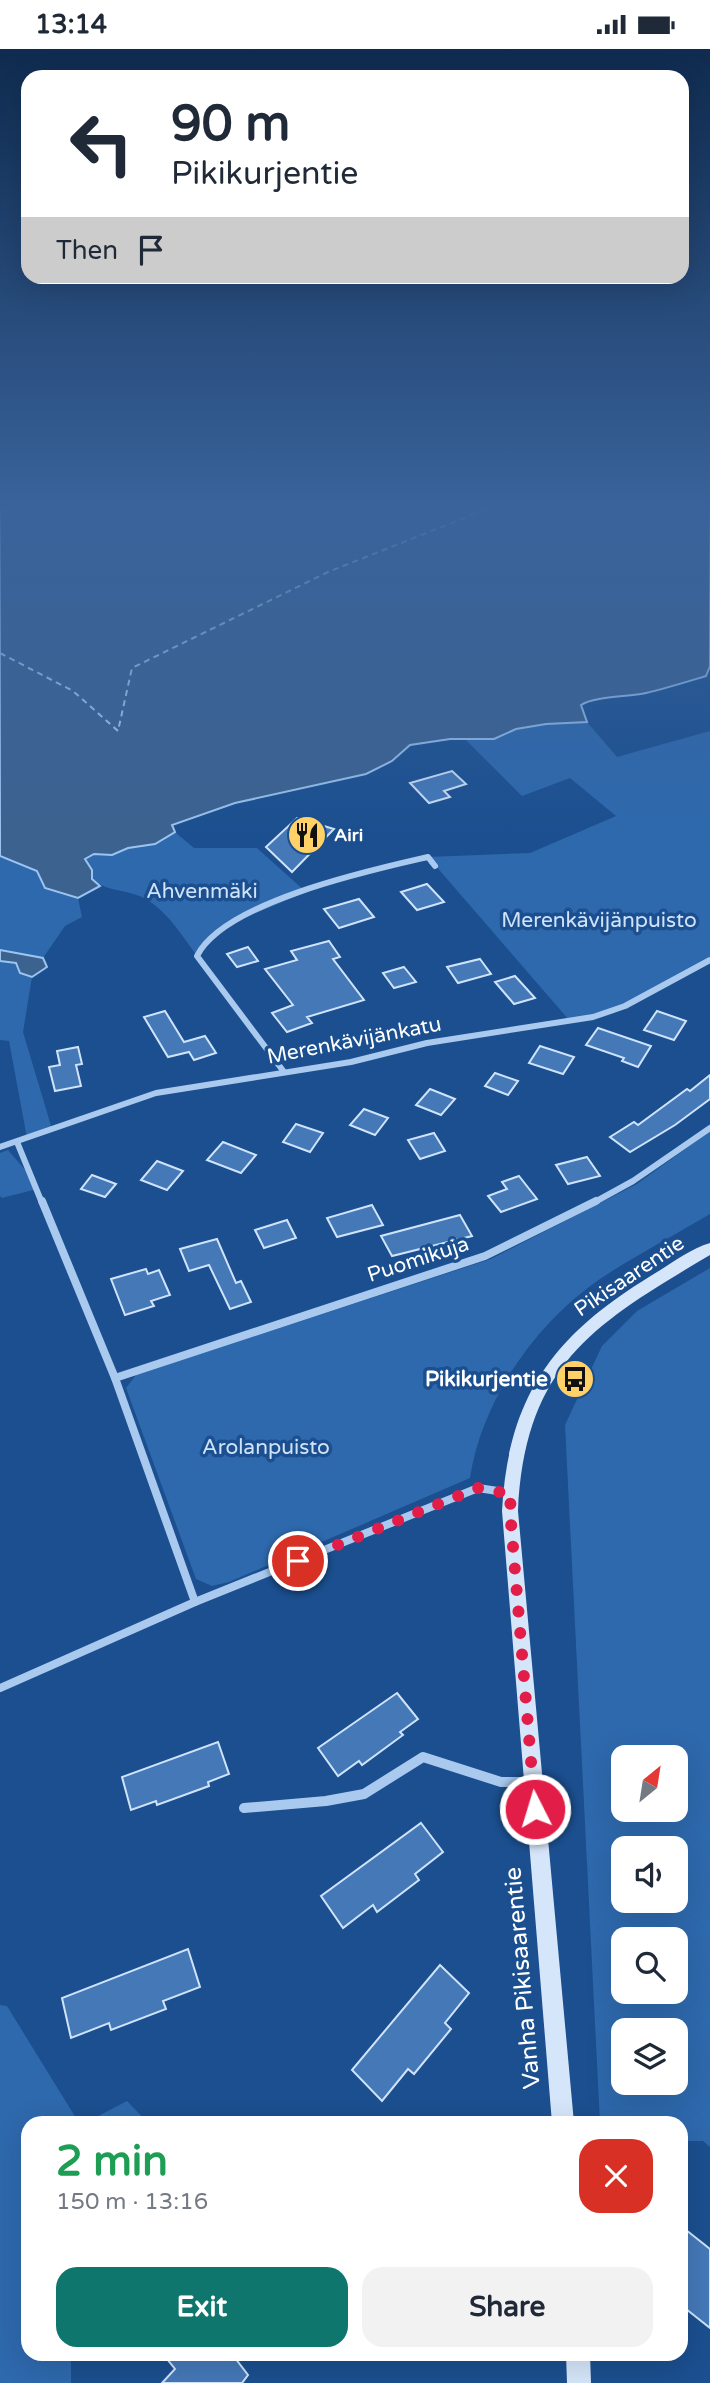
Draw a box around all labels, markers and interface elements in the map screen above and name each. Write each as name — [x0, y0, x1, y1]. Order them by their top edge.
text: 13:14 — [35, 9, 107, 40]
text: 90 m — [171, 95, 290, 154]
icon: left — [56, 98, 147, 189]
text: Pikikurjentie — [171, 155, 358, 193]
icon: arrive — [132, 231, 170, 269]
text: Then — [56, 235, 118, 266]
restaurant icon: Airi — [286, 814, 328, 856]
place label: Airi — [334, 824, 363, 846]
park label: Ahvenmäki — [146, 879, 258, 904]
park label: Merenkävijänpuisto — [501, 908, 697, 933]
street label: Merenkävijänkatu — [265, 1011, 443, 1070]
street label: Puomikuja — [364, 1231, 472, 1288]
street label: Pikisaarentie — [570, 1231, 689, 1322]
bus stop icon: Pikikurjentie — [554, 1358, 596, 1400]
place label: Pikikurjentie — [425, 1367, 548, 1392]
park label: Arolanpuisto — [202, 1435, 330, 1460]
pin — [268, 1531, 328, 1591]
icon: arrive — [279, 1542, 317, 1580]
north arrow — [611, 1745, 688, 1822]
map controls — [611, 1745, 688, 2095]
position arrow — [498, 1772, 572, 1846]
button: sound — [611, 1836, 688, 1913]
street label: Vanha Pikisaarentie — [498, 1866, 547, 2090]
button: search — [611, 1927, 688, 2004]
button: layers — [611, 2018, 688, 2095]
text: 2 min — [56, 2136, 168, 2187]
button: close — [579, 2139, 653, 2213]
text: 150 m · 13:16 — [56, 2188, 208, 2216]
button: Exit — [56, 2267, 348, 2347]
button: Share — [362, 2267, 653, 2347]

